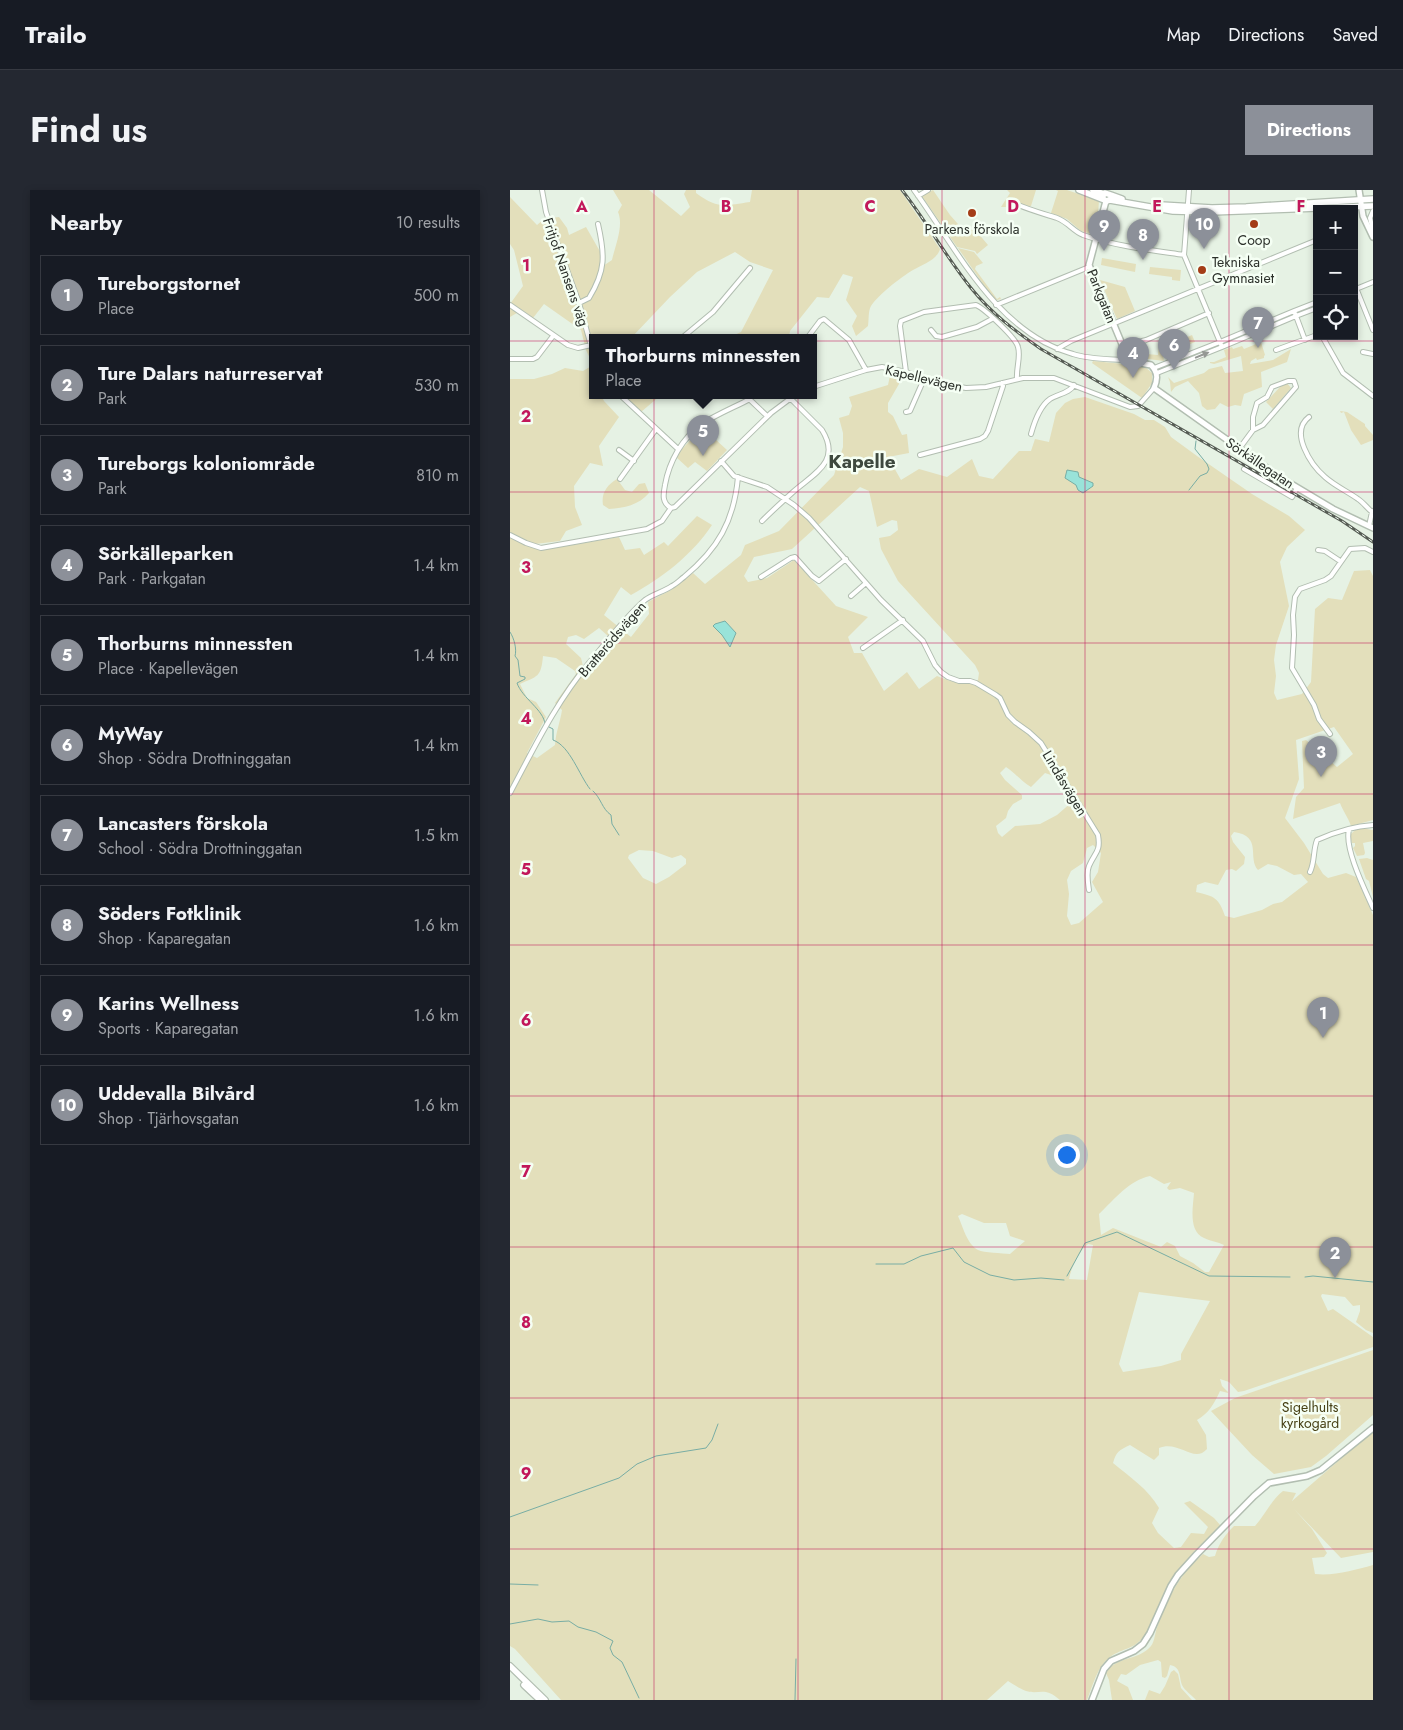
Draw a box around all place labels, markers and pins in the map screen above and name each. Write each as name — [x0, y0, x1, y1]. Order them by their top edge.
marker: Parkens förskola — [966, 207, 978, 219]
pin: 10 — [1188, 208, 1220, 249]
pin: 9 — [1088, 210, 1120, 251]
marker: Coop — [1248, 218, 1260, 230]
place label: Parkens förskola — [925, 219, 1019, 239]
pin: 8 — [1127, 219, 1159, 260]
place label: Coop — [1238, 230, 1270, 250]
place label: Tekniska Gymnasiet — [1212, 252, 1275, 288]
marker: Tekniska Gymnasiet — [1196, 264, 1208, 276]
pin: 7 — [1242, 307, 1274, 348]
pin: 6 — [1158, 329, 1190, 370]
pin: 4 — [1117, 337, 1149, 378]
pin: 5 — [687, 415, 719, 456]
pin: 3 — [1305, 736, 1337, 777]
pin: 1 — [1307, 997, 1339, 1038]
pin: 2 — [1319, 1237, 1351, 1278]

